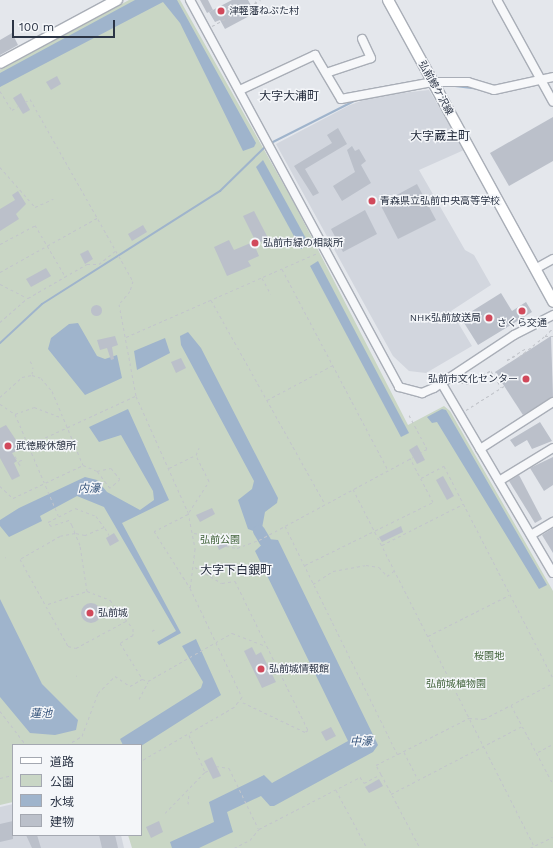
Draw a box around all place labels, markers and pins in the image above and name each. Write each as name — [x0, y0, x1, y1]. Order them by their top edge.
place label: 津軽藩ねぷた村 — [229, 5, 299, 17]
marker: 津軽藩ねぷた村 — [216, 6, 226, 16]
place label: 青森県立弘前中央高等学校 — [380, 195, 500, 207]
marker: 青森県立弘前中央高等学校 — [367, 196, 377, 206]
place label: 弘前市緑の相談所 — [263, 237, 343, 249]
marker: 弘前市緑の相談所 — [250, 238, 260, 248]
marker: さくら交通 — [517, 306, 527, 316]
place label: NHK弘前放送局 — [410, 312, 481, 324]
marker: NHK弘前放送局 — [484, 313, 494, 323]
place label: さくら交通 — [497, 317, 547, 329]
place label: 弘前市文化センター — [428, 373, 518, 385]
marker: 弘前市文化センター — [521, 374, 531, 384]
place label: 武徳殿休憩所 — [16, 440, 76, 452]
marker: 武徳殿休憩所 — [3, 441, 13, 451]
place label: 弘前城 — [98, 607, 128, 619]
marker: 弘前城 — [85, 608, 95, 618]
place label: 弘前城情報館 — [269, 663, 329, 675]
marker: 弘前城情報館 — [256, 664, 266, 674]

